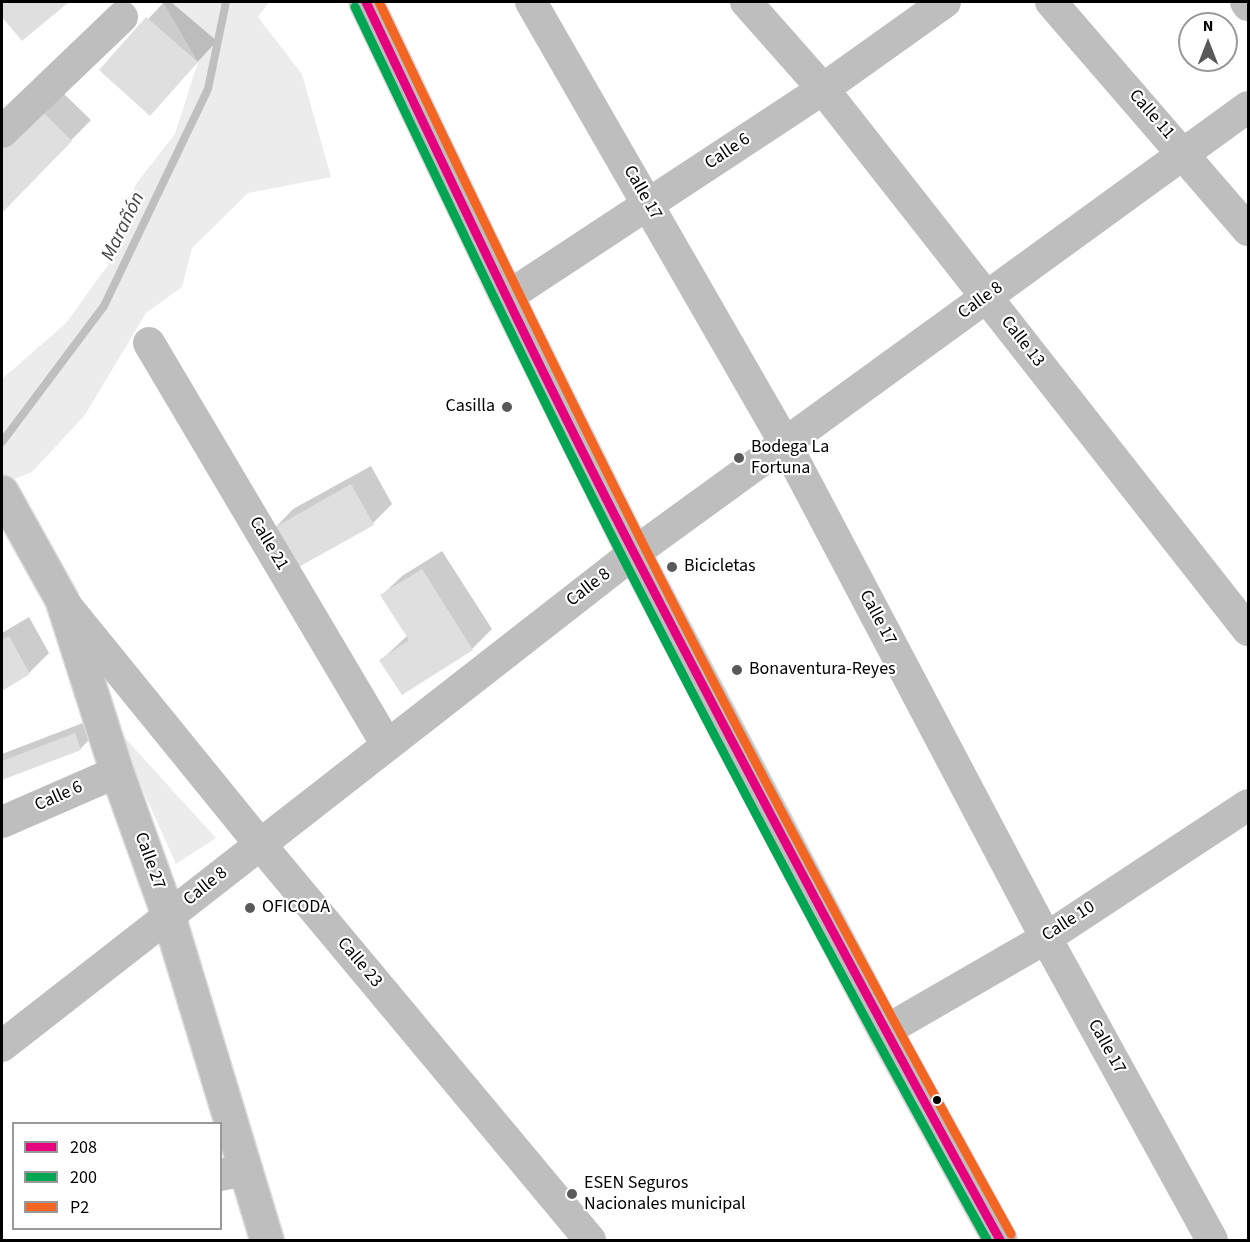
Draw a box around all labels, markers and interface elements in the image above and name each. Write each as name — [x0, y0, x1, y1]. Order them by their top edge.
north arrow — [1178, 12, 1238, 72]
text: N — [1203, 15, 1213, 37]
street label: Calle 11 — [1124, 86, 1178, 144]
street label: Calle 6 — [701, 129, 755, 175]
street label: Calle 17 — [618, 162, 666, 224]
water label: Marañón — [97, 189, 151, 265]
street label: Calle 8 — [954, 278, 1008, 324]
street label: Calle 13 — [995, 312, 1049, 372]
place label: Casilla — [445, 396, 495, 418]
marker: Casilla — [500, 400, 514, 414]
place label: Bodega La Fortuna — [751, 437, 829, 480]
marker: Bodega La Fortuna — [732, 451, 746, 465]
street label: Calle 21 — [244, 513, 292, 575]
place label: Bicicletas — [684, 556, 756, 578]
marker: Bicicletas — [665, 560, 679, 574]
street label: Calle 8 — [563, 564, 615, 612]
street label: Calle 17 — [854, 587, 900, 649]
place label: Bonaventura-Reyes — [749, 659, 896, 681]
marker: Bonaventura-Reyes — [730, 663, 744, 677]
street label: Calle 6 — [32, 777, 86, 817]
street label: Calle 27 — [129, 830, 169, 892]
street label: Calle 8 — [180, 863, 232, 911]
place label: OFICODA — [262, 897, 330, 919]
street label: Calle 10 — [1038, 897, 1100, 947]
marker: OFICODA — [243, 901, 257, 915]
street label: Calle 23 — [332, 933, 386, 993]
street label: Calle 17 — [1082, 1016, 1130, 1078]
unlabelled marker — [931, 1094, 943, 1106]
legend — [12, 1122, 222, 1230]
text: 208 — [70, 1135, 97, 1160]
text: 200 — [70, 1165, 97, 1190]
place label: ESEN Seguros Nacionales municipal — [584, 1173, 746, 1216]
marker: ESEN Seguros Nacionales municipal — [565, 1187, 579, 1201]
text: P2 — [70, 1195, 89, 1220]

